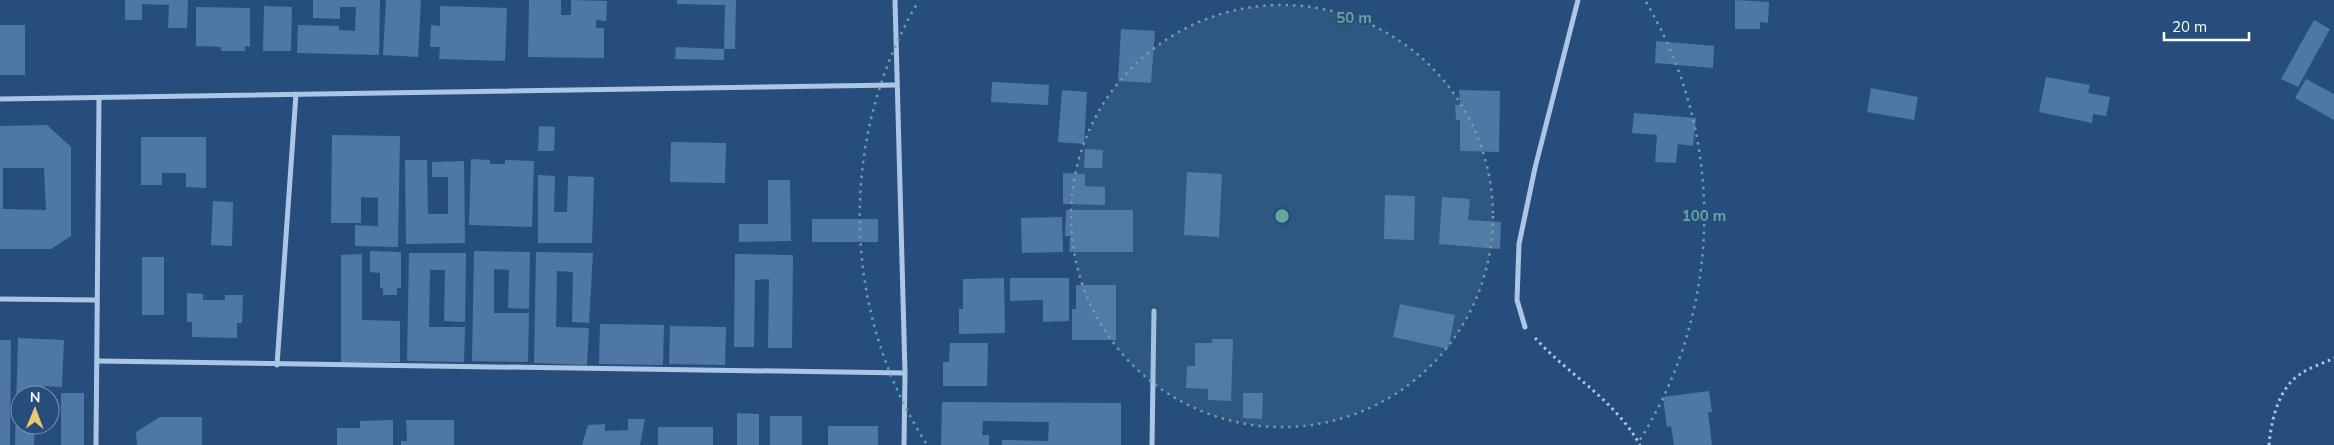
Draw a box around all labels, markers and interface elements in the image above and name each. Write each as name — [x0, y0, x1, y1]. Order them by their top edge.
text: 50 m — [1336, 8, 1372, 27]
scale bar — [2164, 10, 2249, 42]
text: 20 m — [2172, 17, 2207, 36]
text: 100 m — [1682, 206, 1726, 225]
centre of rings — [1273, 207, 1291, 225]
north arrow — [10, 385, 60, 435]
text: N — [30, 388, 41, 406]

